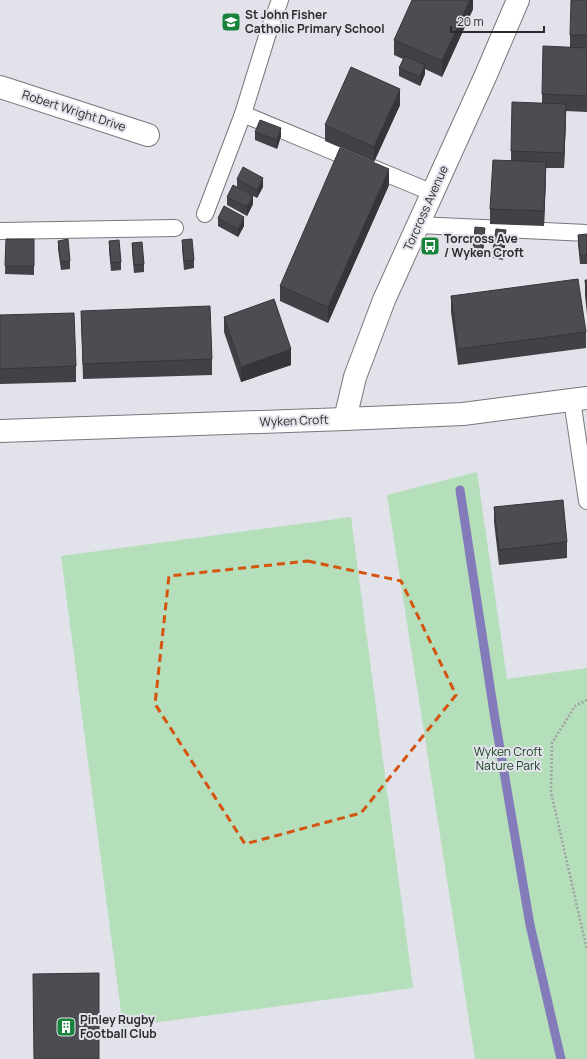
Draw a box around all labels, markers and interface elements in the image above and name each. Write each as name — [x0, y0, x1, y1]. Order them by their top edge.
place label: St John Fisher Catholic Primary School — [245, 6, 385, 37]
scale bar — [451, 8, 544, 34]
school or university icon: St John Fisher Catholic Primary School — [220, 11, 242, 33]
text: 20 m — [457, 13, 484, 30]
street label: Robert Wright Drive — [20, 86, 128, 135]
street label: Torcross Avenue — [399, 163, 452, 253]
place label: Torcross Ave / Wyken Croft — [444, 230, 524, 261]
bus stop icon: Torcross Ave / Wyken Croft — [419, 235, 441, 257]
street label: Wyken Croft — [259, 411, 329, 430]
park label: Wyken Croft Nature Park — [474, 743, 543, 774]
place label: Pinley Rugby Football Club — [80, 1011, 157, 1042]
building icon: Pinley Rugby Football Club — [55, 1016, 77, 1038]

